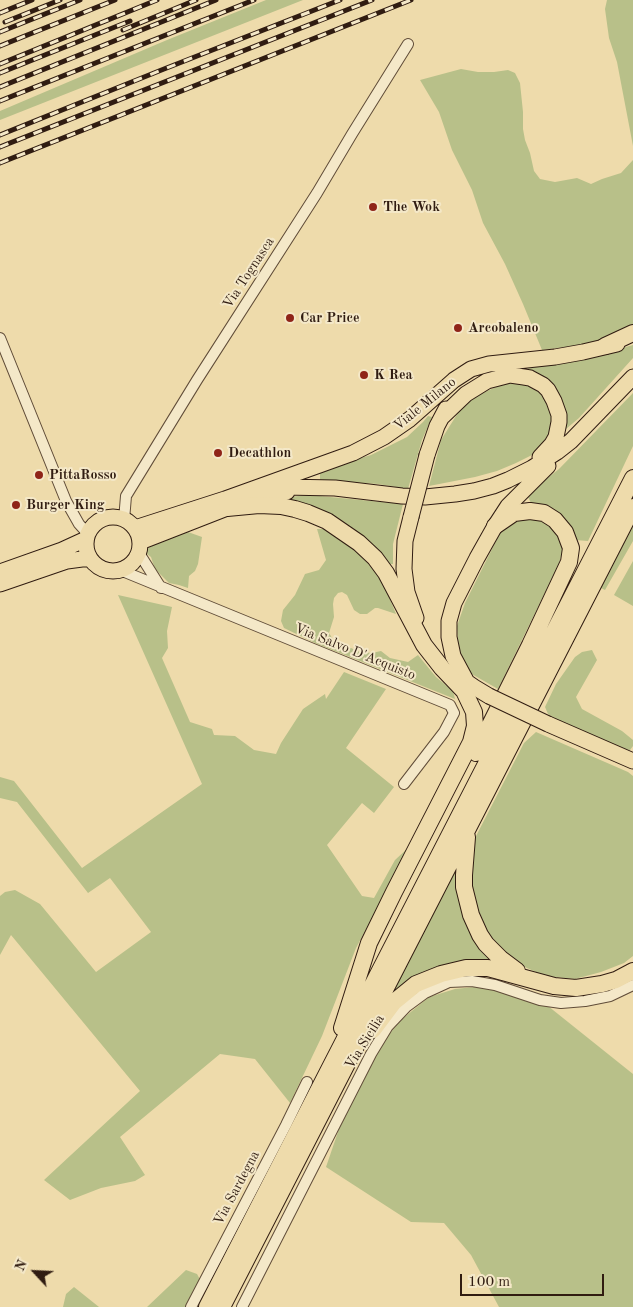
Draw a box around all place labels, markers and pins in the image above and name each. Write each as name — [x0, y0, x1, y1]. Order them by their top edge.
place label: The Wok — [383, 199, 440, 215]
marker: The Wok — [367, 201, 379, 213]
place label: Car Price — [300, 310, 360, 326]
marker: Car Price — [284, 312, 296, 324]
place label: Arcobaleno — [468, 320, 539, 336]
marker: Arcobaleno — [452, 322, 464, 334]
place label: K Rea — [374, 367, 413, 383]
marker: K Rea — [358, 369, 370, 381]
place label: Decathlon — [228, 445, 291, 461]
marker: Decathlon — [212, 447, 224, 459]
place label: PittaRosso — [49, 467, 117, 483]
marker: PittaRosso — [33, 469, 45, 481]
place label: Burger King — [26, 497, 105, 513]
marker: Burger King — [10, 499, 22, 511]

